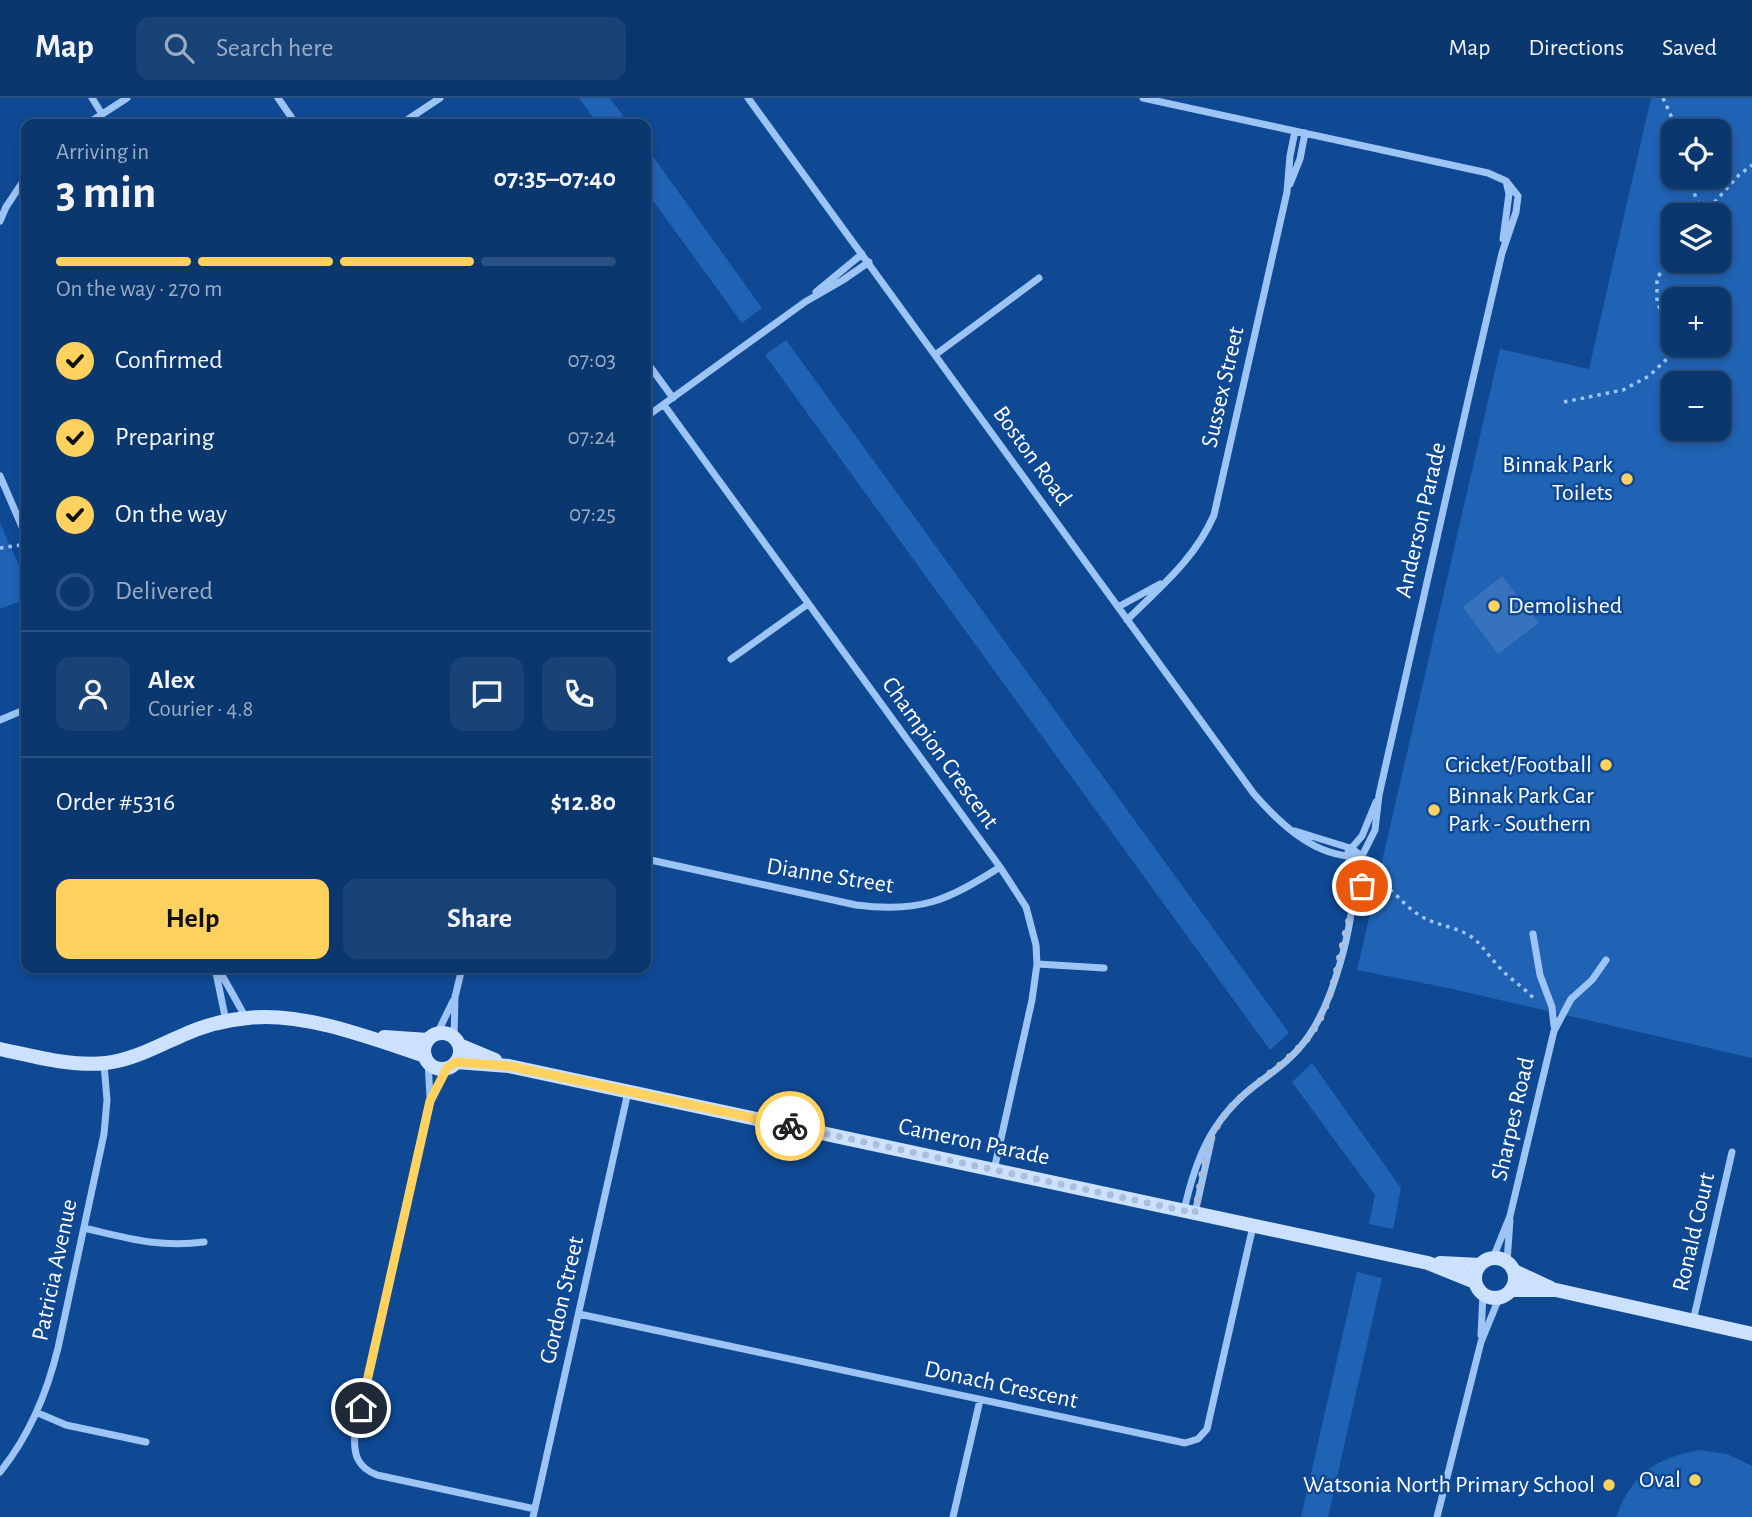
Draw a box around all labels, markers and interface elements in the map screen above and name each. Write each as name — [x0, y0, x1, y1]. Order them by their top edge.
search box — [136, 17, 626, 80]
icon: search — [160, 29, 198, 67]
text: Map — [35, 31, 94, 64]
text: Search here — [216, 35, 334, 61]
text: Map — [1448, 36, 1490, 60]
text: Directions — [1528, 36, 1624, 60]
text: Saved — [1662, 36, 1717, 60]
map controls — [1661, 119, 1731, 441]
button: locate — [1661, 119, 1731, 189]
text: Arriving in — [56, 141, 149, 164]
text: 07:35–07:40 — [493, 165, 616, 191]
text: 3 min — [56, 170, 156, 216]
button: layers — [1661, 203, 1731, 273]
text: On the way · 270 m — [56, 278, 223, 301]
button: + — [1661, 287, 1731, 357]
street label: Sussex Street — [1197, 324, 1249, 450]
icon: check — [56, 342, 94, 380]
text: Confirmed — [115, 347, 223, 373]
text: 07:03 — [567, 349, 616, 372]
button: − — [1661, 371, 1731, 441]
street label: Boston Road — [988, 402, 1076, 510]
icon: check — [56, 419, 94, 457]
text: Preparing — [115, 424, 214, 450]
text: 07:24 — [567, 426, 616, 449]
street label: Anderson Parade — [1391, 440, 1451, 600]
place label: Binnak Park Toilets — [1502, 453, 1613, 505]
marker: Binnak Park Toilets — [1619, 471, 1635, 487]
icon: check — [56, 496, 94, 534]
text: On the way — [115, 501, 227, 527]
text: 07:25 — [569, 503, 616, 526]
text: Delivered — [115, 578, 213, 604]
place label: Demolished — [1508, 594, 1622, 618]
marker: Demolished — [1486, 598, 1502, 614]
button: person — [56, 657, 130, 731]
button: chat — [450, 657, 524, 731]
button: phone — [542, 657, 616, 731]
text: Alex — [148, 667, 195, 693]
street label: Champion Crescent — [877, 673, 1003, 834]
text: Courier · 4.8 — [148, 698, 253, 721]
place label: Cricket/Football — [1445, 753, 1592, 777]
marker: Cricket/Football — [1598, 757, 1614, 773]
place label: Binnak Park Car Park - Southern — [1448, 784, 1594, 836]
text: Order #5316 — [56, 789, 175, 815]
text: $12.80 — [550, 789, 616, 815]
marker: Binnak Park Car Park - Southern — [1426, 802, 1442, 818]
street label: Dianne Street — [765, 854, 896, 898]
pin — [1332, 856, 1392, 916]
icon: bag — [1343, 867, 1381, 905]
button: Help — [56, 879, 329, 959]
button: Share — [343, 879, 616, 959]
street label: Sharpes Road — [1487, 1055, 1539, 1183]
courier — [755, 1091, 825, 1161]
icon: bike — [771, 1107, 809, 1145]
street label: Cameron Parade — [896, 1114, 1052, 1170]
street label: Ronald Court — [1669, 1170, 1719, 1294]
street label: Patricia Avenue — [28, 1197, 82, 1343]
street label: Gordon Street — [536, 1234, 588, 1366]
street label: Donach Crescent — [922, 1357, 1080, 1413]
pin — [331, 1378, 391, 1438]
icon: home — [342, 1389, 380, 1427]
place label: Oval — [1639, 1468, 1681, 1492]
marker: Oval — [1687, 1472, 1703, 1488]
place label: Watsonia North Primary School — [1303, 1473, 1595, 1497]
marker: Watsonia North Primary School — [1601, 1477, 1617, 1493]

